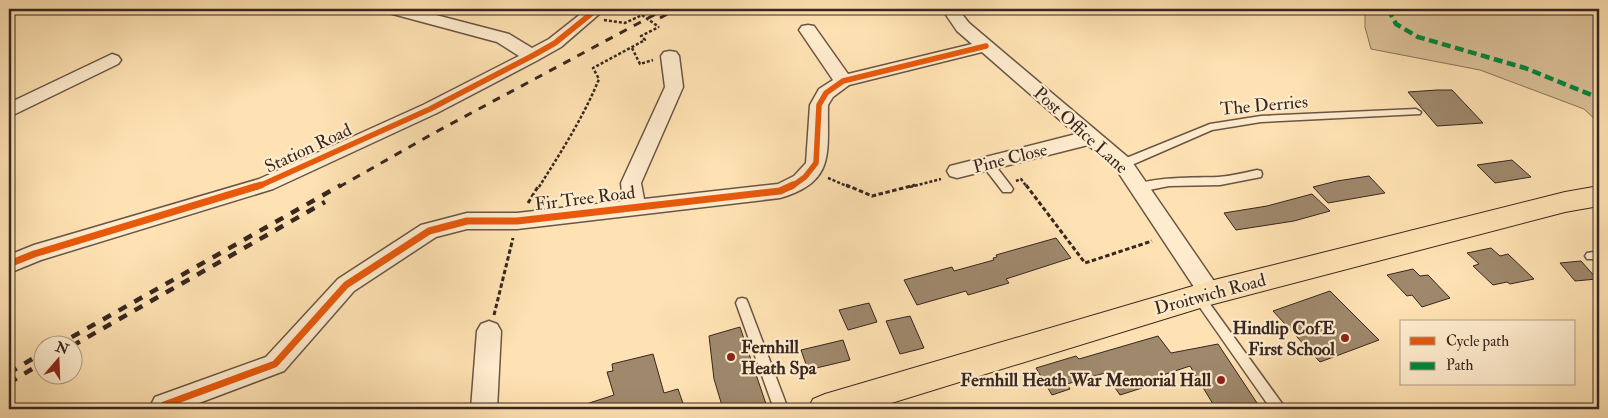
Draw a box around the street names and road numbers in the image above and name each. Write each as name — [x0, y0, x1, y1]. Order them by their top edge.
street label: Post Office Lane — [1029, 82, 1133, 179]
street label: The Derries — [1219, 90, 1309, 121]
street label: Station Road — [261, 118, 355, 179]
street label: Pine Close — [971, 138, 1050, 179]
street label: Fir Tree Road — [534, 181, 637, 216]
street label: Droitwich Road — [1152, 269, 1268, 320]

